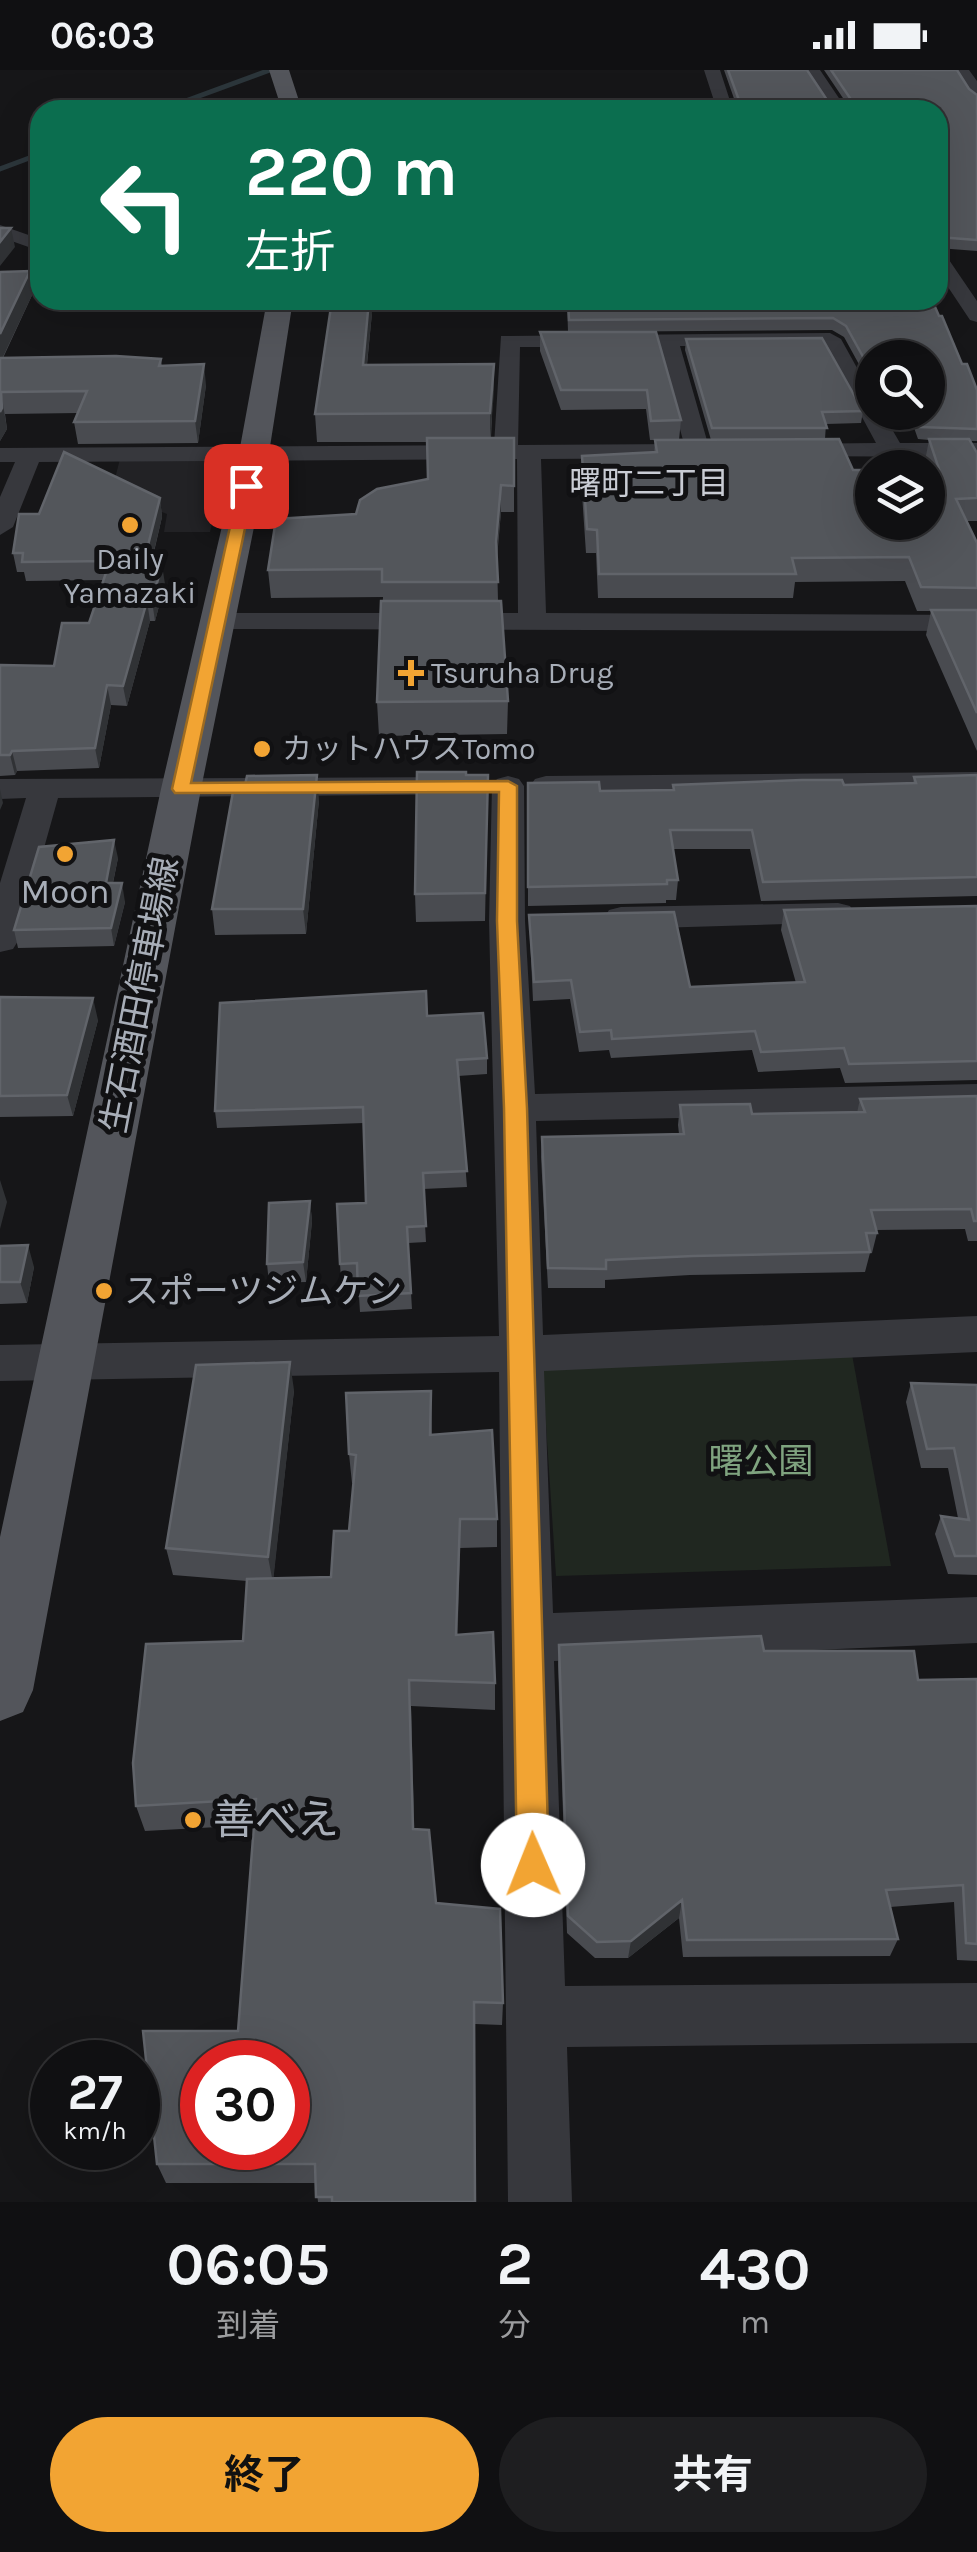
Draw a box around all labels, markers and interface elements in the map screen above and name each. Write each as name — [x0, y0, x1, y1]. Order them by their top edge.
text: 06:03 — [50, 13, 155, 58]
text: 220 m — [245, 131, 458, 213]
icon: left — [80, 140, 210, 270]
text: 左折 — [245, 226, 335, 278]
map controls — [855, 340, 945, 540]
button: search — [855, 340, 945, 430]
pin — [204, 444, 289, 529]
button: layers — [855, 450, 945, 540]
icon: arrive — [219, 459, 274, 514]
district label: 曙町二丁目 — [569, 465, 729, 502]
marker: Daily Yamazaki — [119, 514, 141, 536]
place label: Daily Yamazaki — [64, 541, 196, 611]
place label: Tsuruha Drug — [431, 655, 614, 691]
marker: Tsuruha Drug — [400, 662, 422, 684]
place label: カットハウスTomo — [282, 731, 536, 767]
marker: カットハウスTomo — [251, 738, 273, 760]
marker: Moon — [54, 843, 76, 865]
street label: 生石酒田停車場線 — [93, 854, 187, 1136]
place label: Moon — [20, 871, 110, 912]
place label: スポーツジムケン — [124, 1271, 402, 1312]
marker: スポーツジムケン — [93, 1280, 115, 1302]
park label: 曙公園 — [708, 1441, 814, 1482]
place label: 善べえ — [213, 1795, 339, 1845]
marker: 善べえ — [182, 1809, 204, 1831]
position arrow — [481, 1813, 585, 1917]
speed limit sign: 30 — [180, 2040, 310, 2170]
text: 27 — [67, 2063, 123, 2122]
text: km/h — [63, 2116, 127, 2145]
text: 06:05 — [167, 2229, 330, 2299]
text: 2 — [497, 2229, 533, 2299]
text: 430 — [699, 2234, 810, 2304]
text: m — [740, 2304, 770, 2341]
text: 到着 — [216, 2307, 280, 2344]
text: 分 — [499, 2307, 531, 2344]
button: 終了 — [50, 2417, 479, 2532]
button: 共有 — [499, 2417, 927, 2532]

